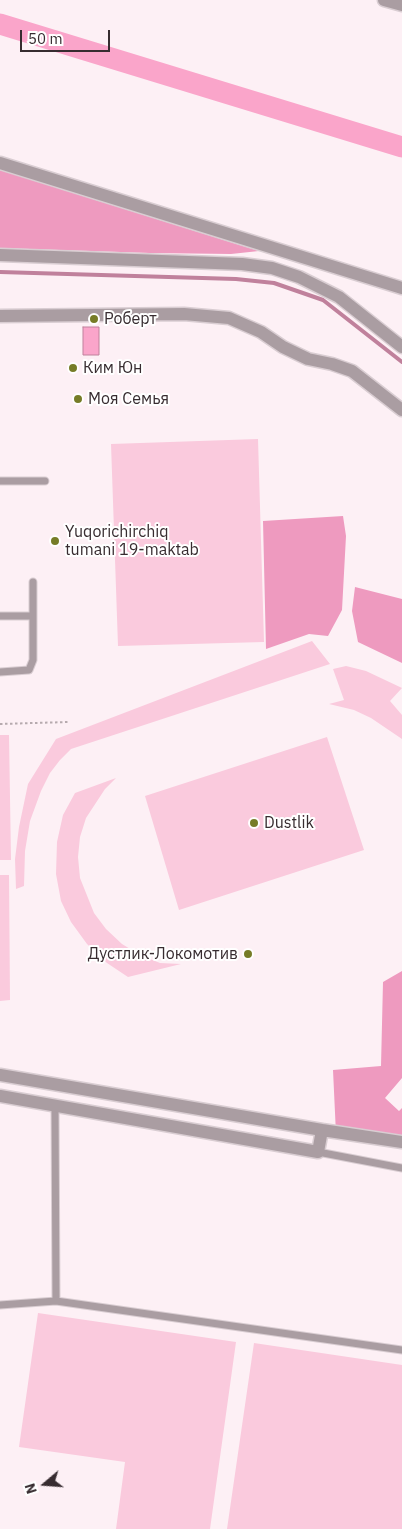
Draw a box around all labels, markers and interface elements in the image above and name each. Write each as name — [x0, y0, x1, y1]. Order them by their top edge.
scale bar — [22, 20, 112, 52]
text: 50 m — [28, 29, 63, 48]
place label: Роберт — [104, 309, 157, 329]
marker: Роберт — [88, 313, 100, 325]
place label: Ким Юн — [83, 358, 143, 378]
marker: Ким Юн — [67, 362, 79, 374]
place label: Моя Семья — [88, 389, 169, 409]
marker: Моя Семья — [72, 393, 84, 405]
place label: Yuqorichirchiq tumani 19-maktab — [65, 522, 199, 560]
marker: Yuqorichirchiq tumani 19-maktab — [49, 535, 61, 547]
place label: Dustlik — [264, 813, 314, 833]
marker: Dustlik — [248, 817, 260, 829]
place label: Дустлик-Локомотив — [88, 944, 238, 964]
marker: Дустлик-Локомотив — [242, 948, 254, 960]
north arrow — [20, 1459, 70, 1509]
text: N — [21, 1481, 41, 1496]

